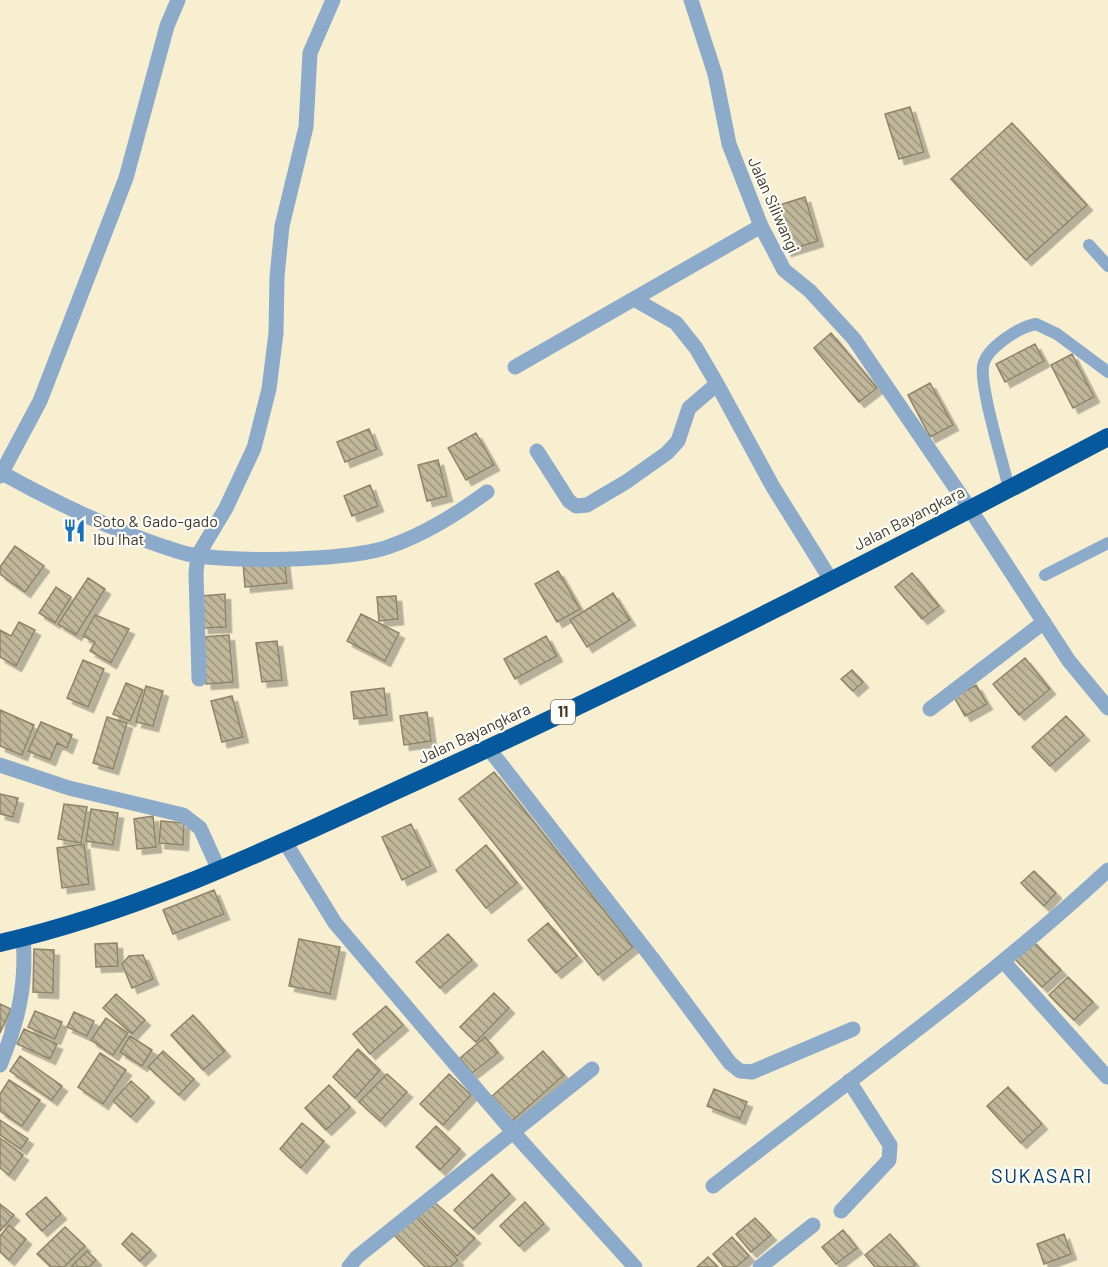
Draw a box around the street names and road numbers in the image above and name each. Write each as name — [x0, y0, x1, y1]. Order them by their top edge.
street label: Jalan Siliwangi — [745, 154, 804, 256]
street label: Jalan Bayangkara — [850, 481, 967, 554]
street label: Jalan Bayangkara — [415, 698, 533, 767]
road number: 11 — [551, 700, 575, 724]

